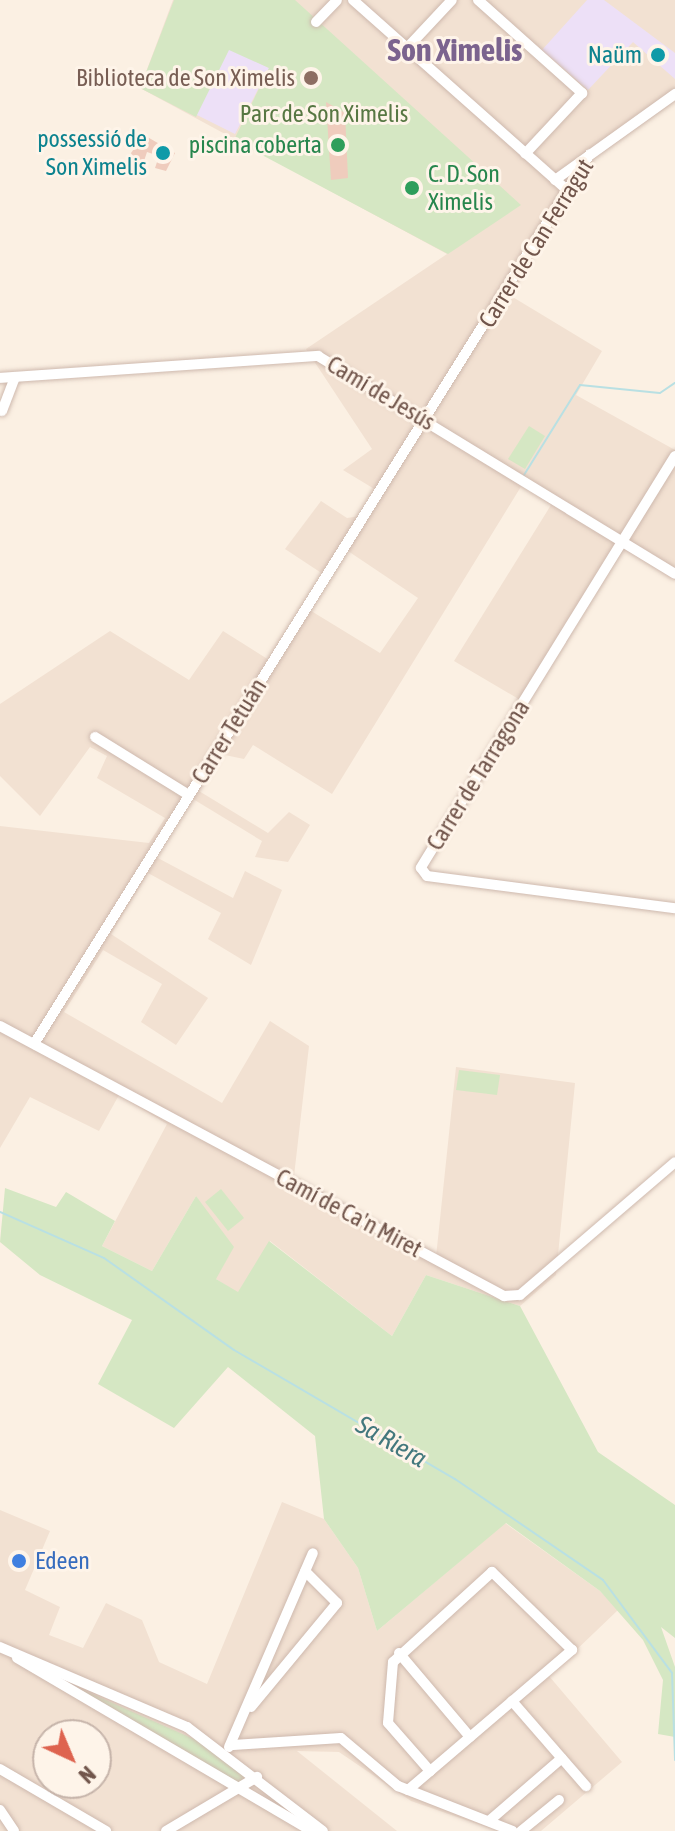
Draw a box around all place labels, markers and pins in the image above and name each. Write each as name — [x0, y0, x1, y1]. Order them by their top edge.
place label: Naüm — [588, 41, 642, 69]
marker: Naüm — [649, 46, 667, 64]
place label: Biblioteca de Son Ximelis — [76, 64, 295, 92]
marker: Biblioteca de Son Ximelis — [302, 69, 320, 87]
place label: possessió de Son Ximelis — [37, 125, 147, 181]
place label: piscina coberta — [189, 131, 322, 159]
marker: piscina coberta — [329, 136, 347, 154]
marker: possessió de Son Ximelis — [154, 144, 172, 162]
place label: C. D. Son Ximelis — [428, 160, 500, 216]
marker: C. D. Son Ximelis — [403, 179, 421, 197]
place label: Edeen — [35, 1547, 90, 1575]
marker: Edeen — [10, 1552, 28, 1570]

